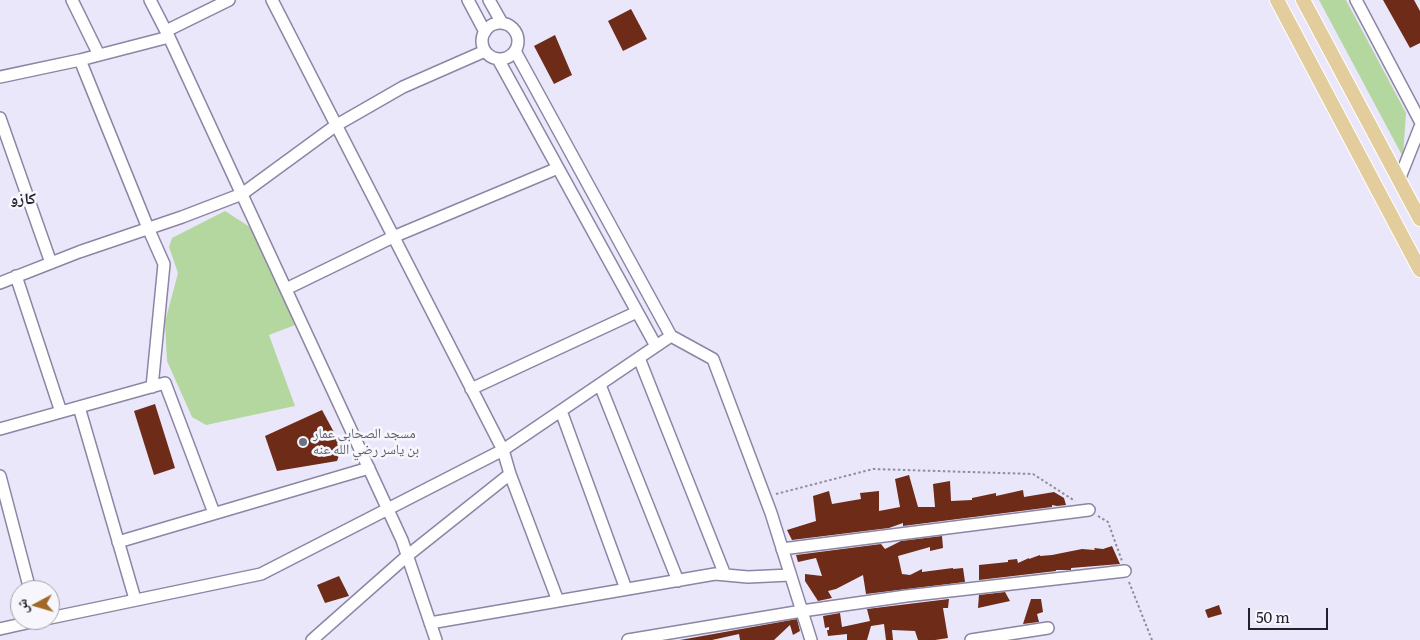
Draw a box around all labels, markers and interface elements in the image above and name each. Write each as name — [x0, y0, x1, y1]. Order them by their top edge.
district label: كازو — [10, 189, 36, 209]
place label: مسجد الصحابي عمار بن ياسر رضي الله عنه — [313, 426, 419, 458]
marker: مسجد الصحابي عمار بن ياسر رضي الله عنه — [297, 436, 309, 448]
north arrow — [10, 580, 60, 630]
text: ش — [10, 598, 32, 615]
scale bar — [1250, 598, 1330, 630]
text: 50 m — [1256, 605, 1290, 628]

